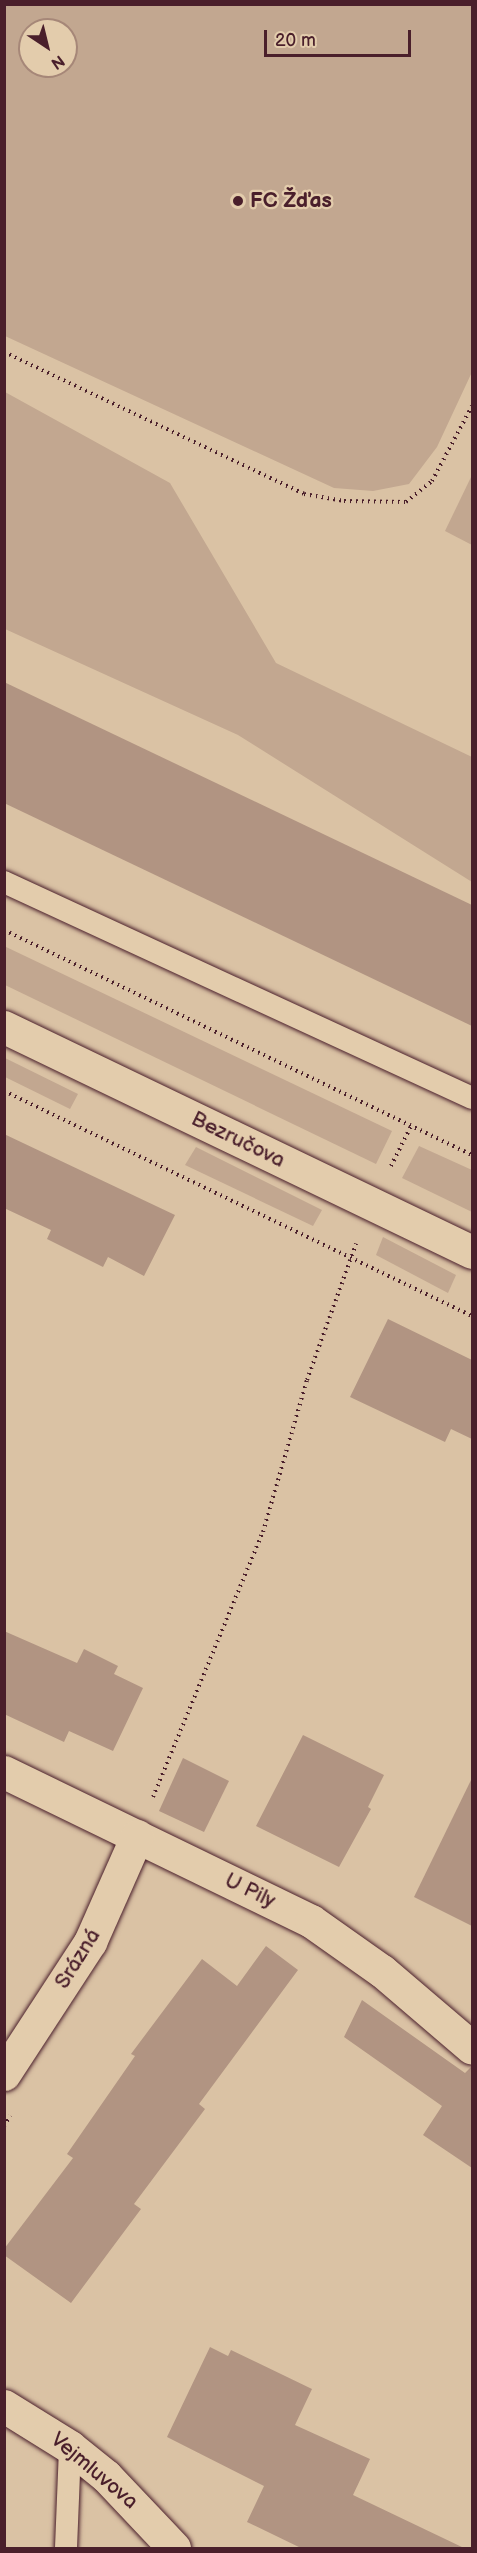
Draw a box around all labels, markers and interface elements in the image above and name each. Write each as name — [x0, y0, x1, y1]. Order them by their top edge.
north arrow — [18, 18, 78, 78]
scale bar — [267, 18, 414, 56]
text: 20 m — [275, 30, 316, 51]
text: N — [47, 50, 68, 73]
place label: FC Žďas — [250, 188, 332, 214]
marker: FC Žďas — [231, 194, 245, 208]
street label: Bezručova — [187, 1107, 289, 1173]
street label: U Pily — [221, 1868, 279, 1914]
street label: Srázná — [50, 1925, 106, 1993]
street label: Vejmluvova — [45, 2427, 143, 2515]

